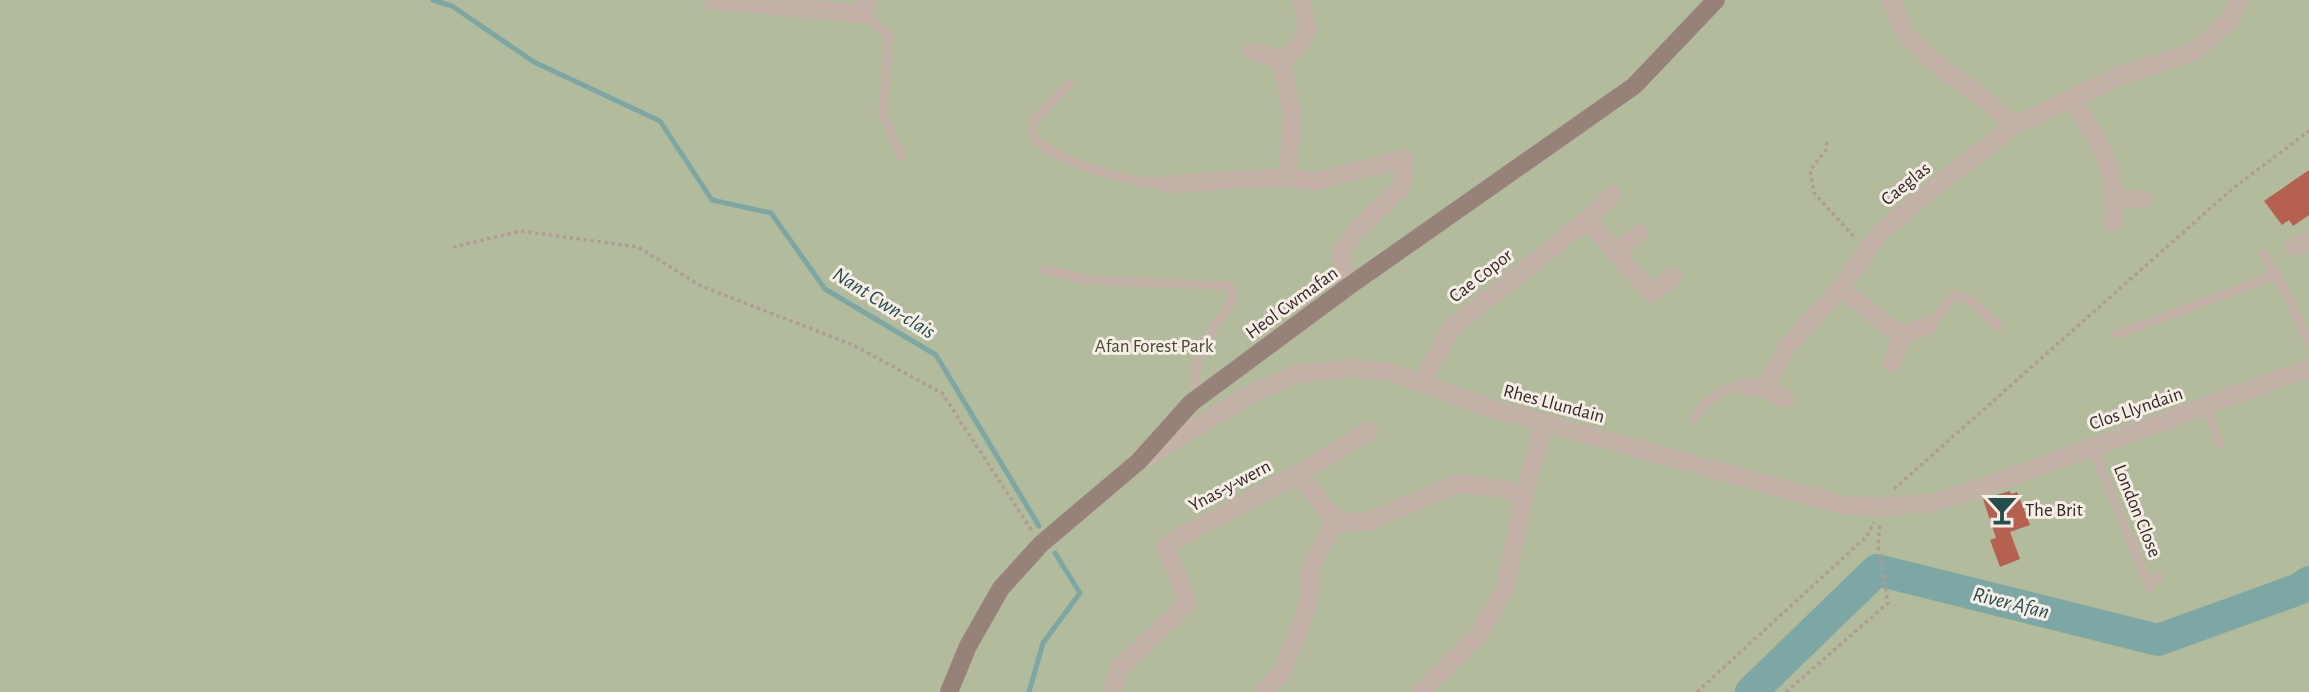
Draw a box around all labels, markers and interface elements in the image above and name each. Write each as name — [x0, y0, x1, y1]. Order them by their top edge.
street label: Caeglas — [1878, 159, 1934, 209]
street label: Cae Copor — [1446, 246, 1516, 306]
water label: Nant Cwn-clais — [829, 263, 939, 343]
street label: Heol Cwmafan — [1242, 263, 1342, 343]
park label: Afan Forest Park — [1095, 337, 1214, 356]
street label: Rhes Llundain — [1501, 381, 1607, 427]
street label: Clos Llyndain — [2087, 384, 2185, 434]
street label: Ynas-y-wern — [1186, 457, 1274, 515]
street label: London Close — [2110, 462, 2164, 560]
bar icon: The Brit — [1985, 493, 2019, 527]
place label: The Brit — [2025, 501, 2083, 520]
water label: River Afan — [1971, 583, 2051, 623]

